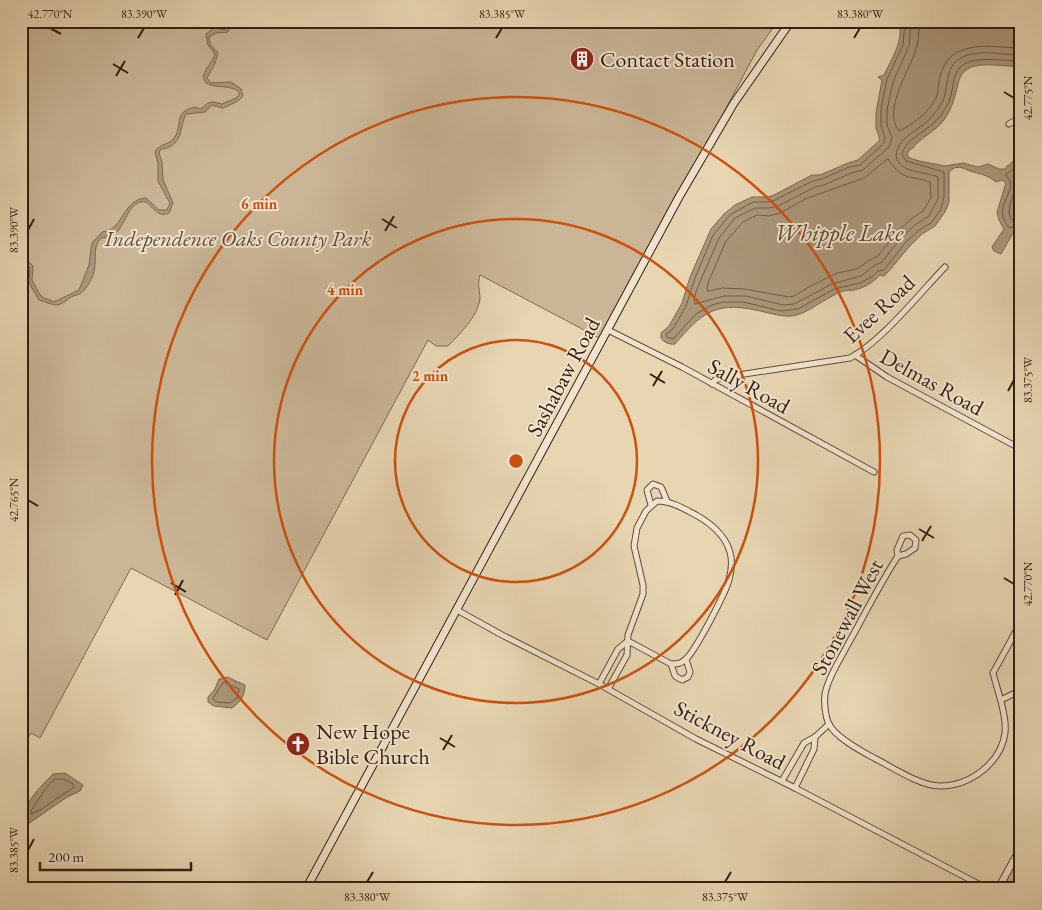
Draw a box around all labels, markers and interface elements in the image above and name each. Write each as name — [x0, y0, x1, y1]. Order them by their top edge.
text: 42.770°N — [28, 6, 73, 22]
text: 83.390°W — [121, 6, 168, 22]
text: 83.385°W — [479, 6, 526, 22]
text: 83.380°W — [837, 6, 884, 22]
place label: Contact Station — [600, 45, 735, 74]
building icon: Contact Station — [569, 46, 595, 72]
text: 42.775°N — [1020, 75, 1036, 120]
text: 6 min — [241, 194, 278, 213]
text: 83.390°W — [6, 206, 22, 253]
water label: Whipple Lake — [775, 217, 904, 248]
park label: Independence Oaks County Park — [104, 224, 371, 253]
street label: Evee Road — [837, 268, 922, 350]
text: 4 min — [327, 280, 364, 299]
street label: Sashabaw Road — [519, 312, 607, 442]
street label: Delmas Road — [875, 342, 990, 423]
street label: Sally Road — [703, 352, 796, 421]
text: 83.375°W — [1020, 356, 1036, 403]
text: 2 min — [412, 366, 449, 385]
centre of rings — [507, 452, 525, 470]
text: 42.765°N — [6, 477, 22, 522]
street label: Stonewall West — [804, 554, 890, 680]
text: 42.770°N — [1020, 561, 1036, 606]
street label: Stickney Road — [669, 694, 791, 777]
place label: New Hope Bible Church — [316, 717, 430, 771]
church icon: New Hope Bible Church — [285, 731, 311, 757]
text: 83.385°W — [6, 826, 22, 873]
scale bar — [40, 840, 191, 872]
text: 200 m — [48, 847, 85, 866]
text: 83.380°W — [344, 889, 391, 905]
text: 83.375°W — [702, 889, 749, 905]

